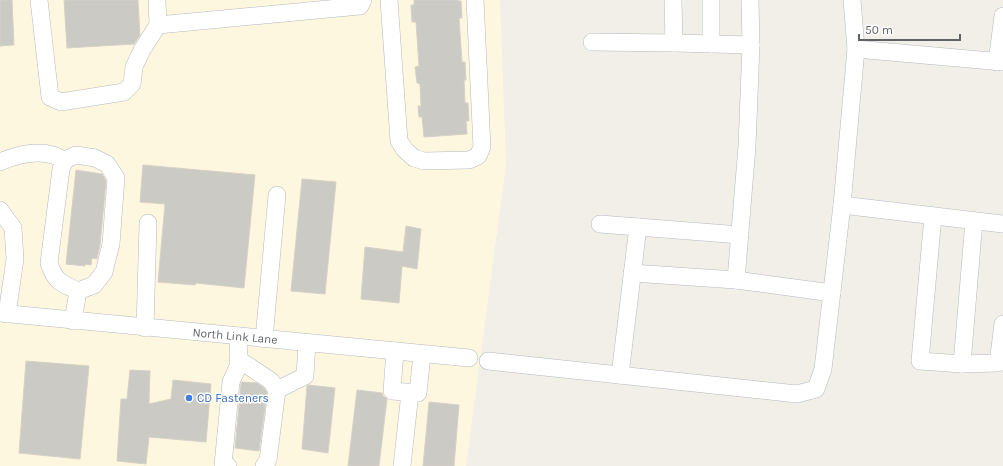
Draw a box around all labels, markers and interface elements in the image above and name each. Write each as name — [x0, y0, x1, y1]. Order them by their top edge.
scale bar — [859, 16, 960, 42]
text: 50 m — [865, 23, 893, 37]
street label: North Link Lane — [192, 325, 278, 347]
place label: CD Fasteners — [197, 391, 269, 405]
marker: CD Fasteners — [184, 393, 194, 403]

